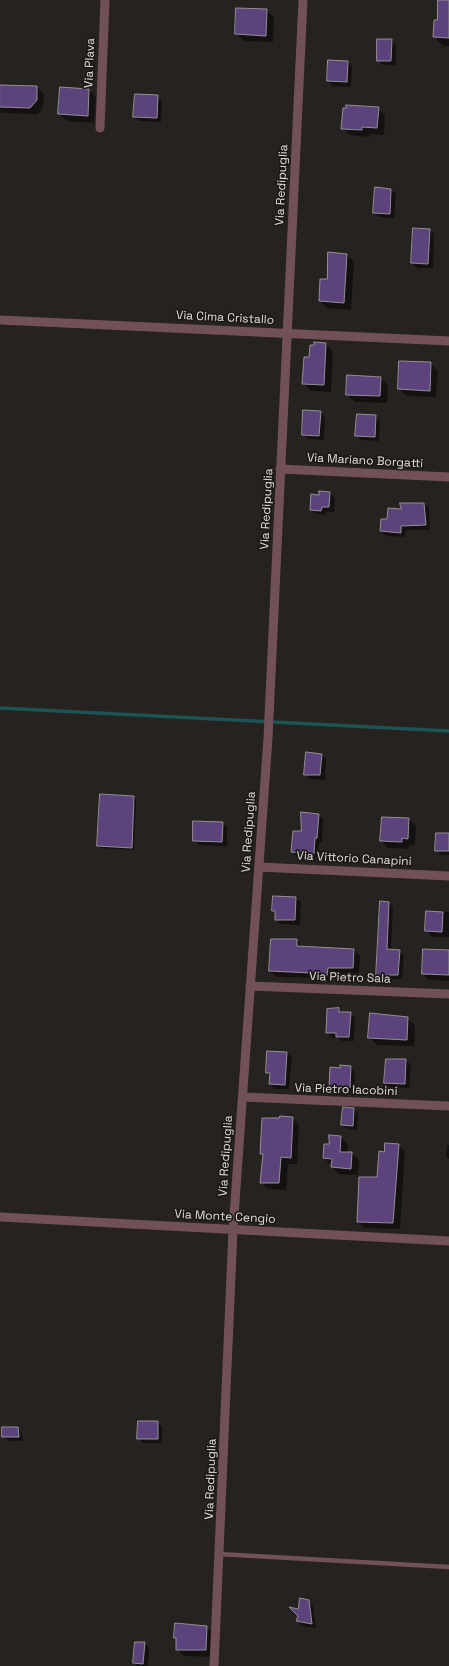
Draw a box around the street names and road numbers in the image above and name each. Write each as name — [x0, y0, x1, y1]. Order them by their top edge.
street label: Via Plava — [82, 38, 98, 88]
street label: Via Redipuglia — [273, 144, 291, 226]
street label: Via Cima Cristallo — [176, 308, 274, 328]
street label: Via Mariano Borgatti — [306, 451, 424, 471]
street label: Via Redipuglia — [258, 468, 276, 550]
street label: Via Redipuglia — [239, 791, 259, 873]
street label: Via Vittorio Canapini — [296, 849, 412, 869]
street label: Via Pietro Sala — [309, 969, 391, 987]
street label: Via Pietro Iacobini — [294, 1081, 398, 1099]
street label: Via Redipuglia — [216, 1115, 236, 1197]
street label: Via Monte Cengio — [174, 1207, 276, 1227]
street label: Via Redipuglia — [202, 1438, 220, 1520]

